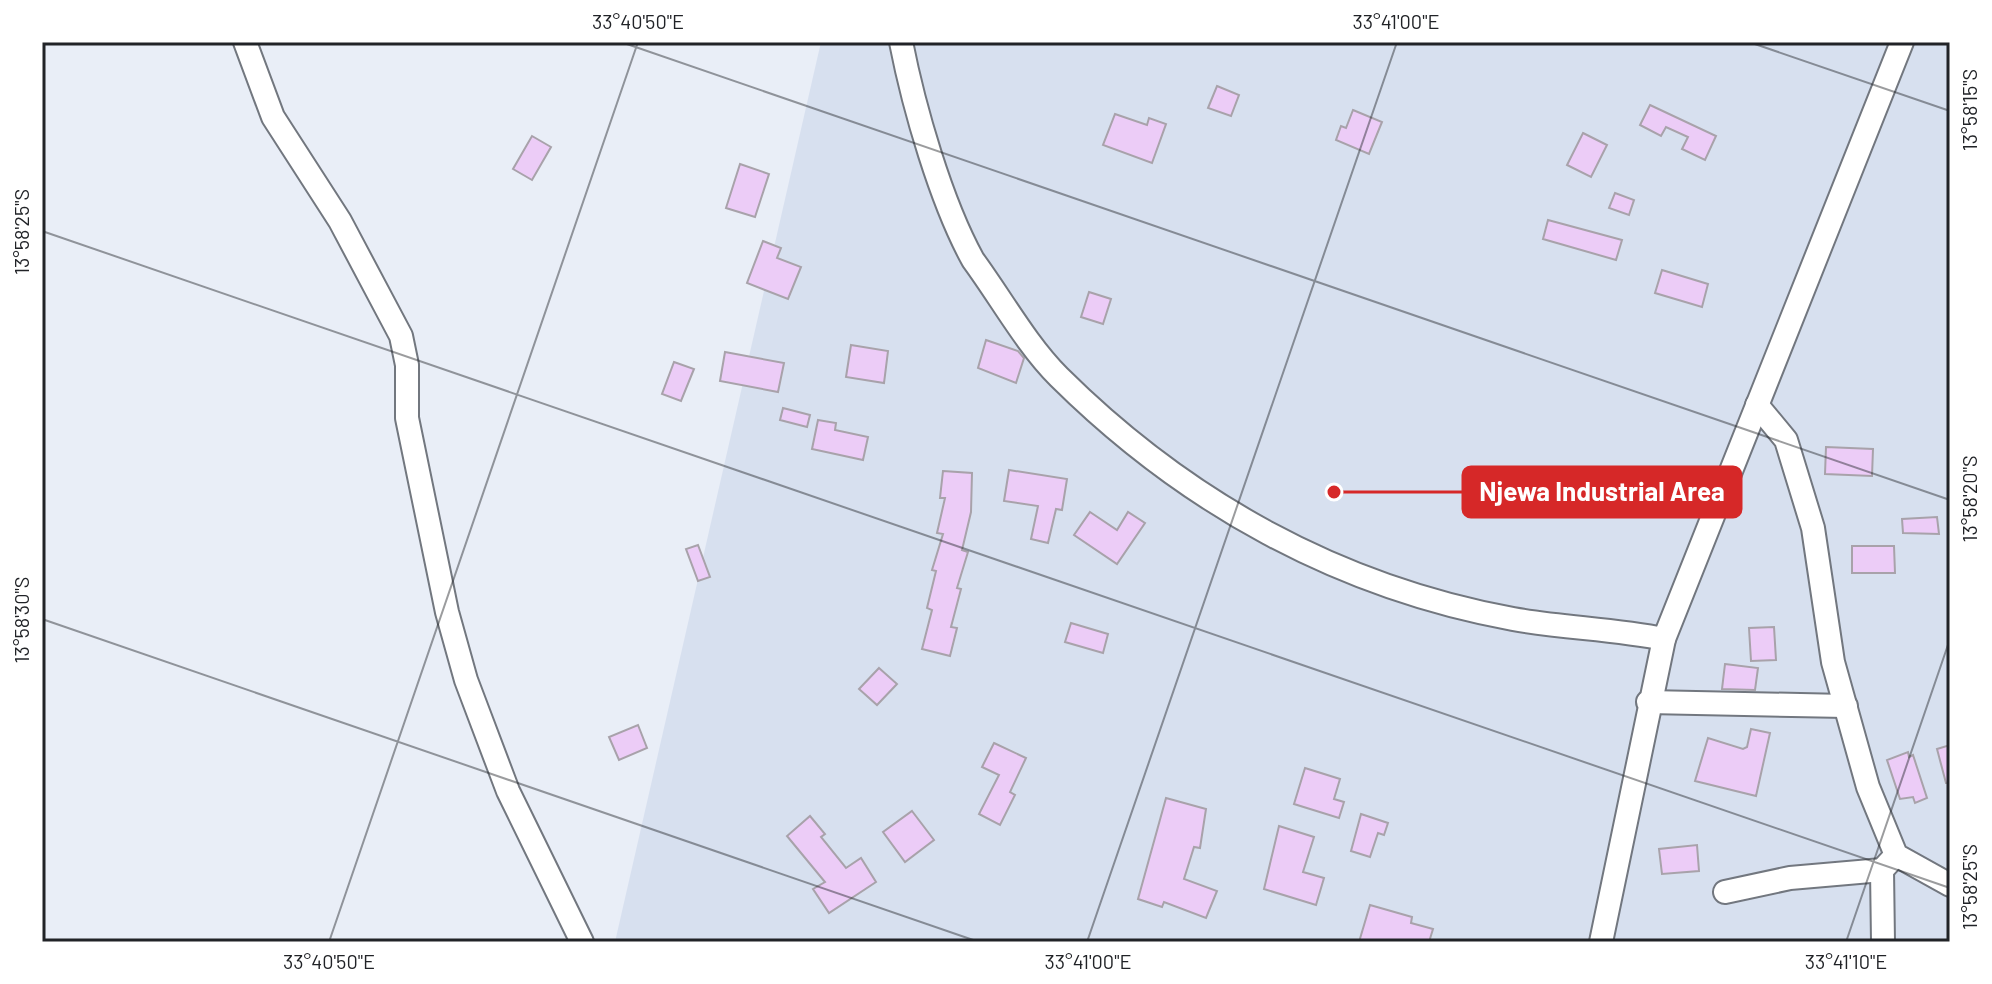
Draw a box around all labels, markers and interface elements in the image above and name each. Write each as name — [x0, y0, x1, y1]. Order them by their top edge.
text: 33°40'50"E — [592, 9, 684, 33]
text: 33°41'00"E — [1353, 9, 1440, 33]
text: 13°58'15"S — [1957, 69, 1981, 151]
text: 13°58'25"S — [9, 189, 33, 275]
text: 13°58'20"S — [1957, 455, 1981, 543]
callout: Njewa Industrial Area — [1463, 467, 1741, 517]
text: Njewa Industrial Area — [1479, 475, 1725, 506]
text: 13°58'30"S — [9, 577, 33, 663]
text: 13°58'25"S — [1957, 844, 1981, 930]
text: 33°40'50"E — [283, 949, 375, 973]
text: 33°41'00"E — [1045, 949, 1132, 973]
text: 33°41'10"E — [1805, 949, 1887, 973]

